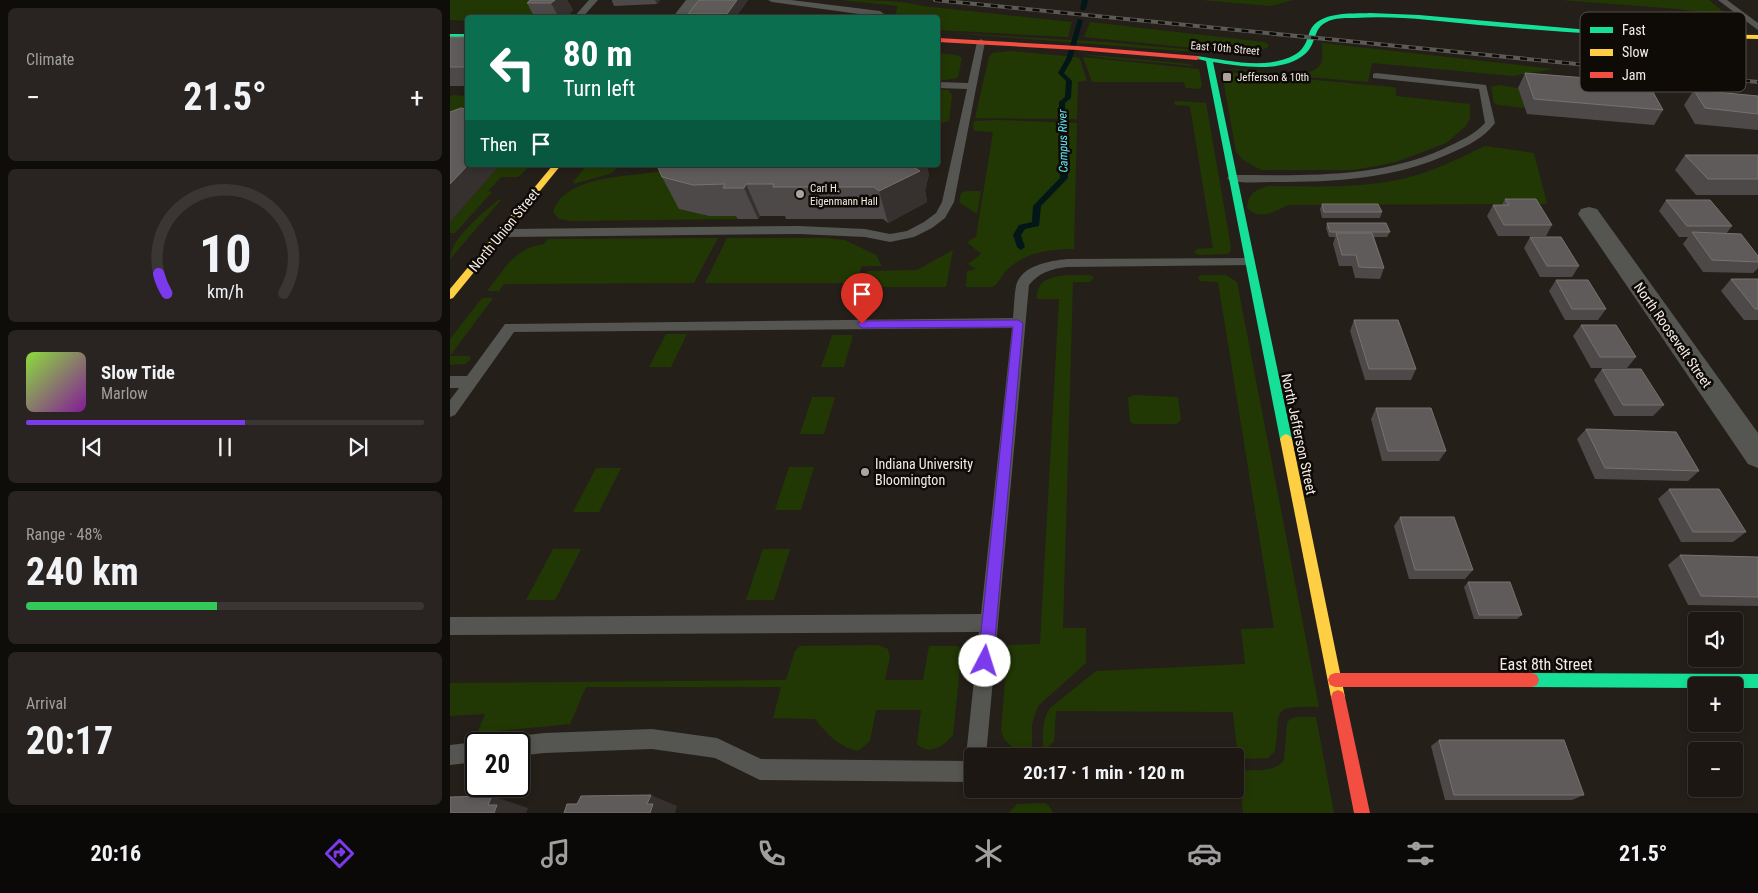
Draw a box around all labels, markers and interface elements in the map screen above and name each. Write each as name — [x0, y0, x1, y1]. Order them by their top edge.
legend — [1580, 12, 1746, 92]
text: Fast — [1622, 22, 1646, 38]
text: 80 m — [563, 34, 632, 75]
icon: left — [480, 35, 545, 100]
street label: East 10th Street — [1190, 39, 1260, 58]
text: Slow — [1622, 44, 1649, 60]
text: Climate — [26, 50, 74, 69]
text: Jam — [1622, 67, 1646, 83]
marker: Jefferson & 10th — [1221, 71, 1233, 83]
place label: Jefferson & 10th — [1237, 71, 1309, 84]
text: 21.5° — [183, 75, 267, 119]
text: Turn left — [563, 76, 635, 101]
text: − — [26, 81, 40, 114]
text: + — [410, 81, 424, 114]
water label: Campus River — [1055, 109, 1071, 173]
icon: arrive — [527, 130, 555, 158]
text: Then — [480, 133, 517, 156]
place label: Carl H. Eigenmann Hall — [810, 182, 878, 208]
street label: North Union Street — [466, 185, 542, 275]
marker: Carl H. Eigenmann Hall — [794, 188, 806, 200]
text: 10 — [199, 224, 251, 285]
pin — [841, 273, 883, 324]
street label: North Roosevelt Street — [1631, 279, 1715, 391]
icon: arrive — [848, 280, 876, 308]
text: km/h — [207, 281, 243, 302]
text: Slow Tide — [101, 361, 175, 384]
street label: North Jefferson Street — [1278, 372, 1320, 496]
text: Marlow — [101, 384, 148, 403]
icon: previous — [78, 433, 106, 461]
icon: pause — [211, 433, 239, 461]
icon: next — [344, 433, 372, 461]
place label: Indiana University Bloomington — [875, 456, 973, 488]
marker: Indiana University Bloomington — [859, 466, 871, 478]
text: Range · 48% — [26, 525, 102, 544]
text: 240 km — [26, 550, 139, 594]
map controls — [1688, 612, 1743, 797]
button: sound — [1688, 612, 1743, 667]
position arrow — [958, 634, 1010, 686]
street label: East 8th Street — [1500, 655, 1593, 674]
button: + — [1688, 677, 1743, 732]
text: Arrival — [26, 694, 67, 713]
text: 20:17 — [26, 719, 113, 763]
speed limit sign: 20 — [465, 732, 530, 797]
button: − — [1688, 742, 1743, 797]
text: 20:17 · 1 min · 120 m — [1023, 761, 1185, 784]
icon: directions — [322, 836, 357, 871]
icon: music — [538, 836, 573, 871]
icon: phone — [754, 836, 789, 871]
icon: climate — [971, 836, 1006, 871]
icon: car — [1187, 836, 1222, 871]
icon: filters — [1403, 836, 1438, 871]
text: 20:16 — [91, 841, 141, 866]
text: 21.5° — [1619, 841, 1667, 866]

